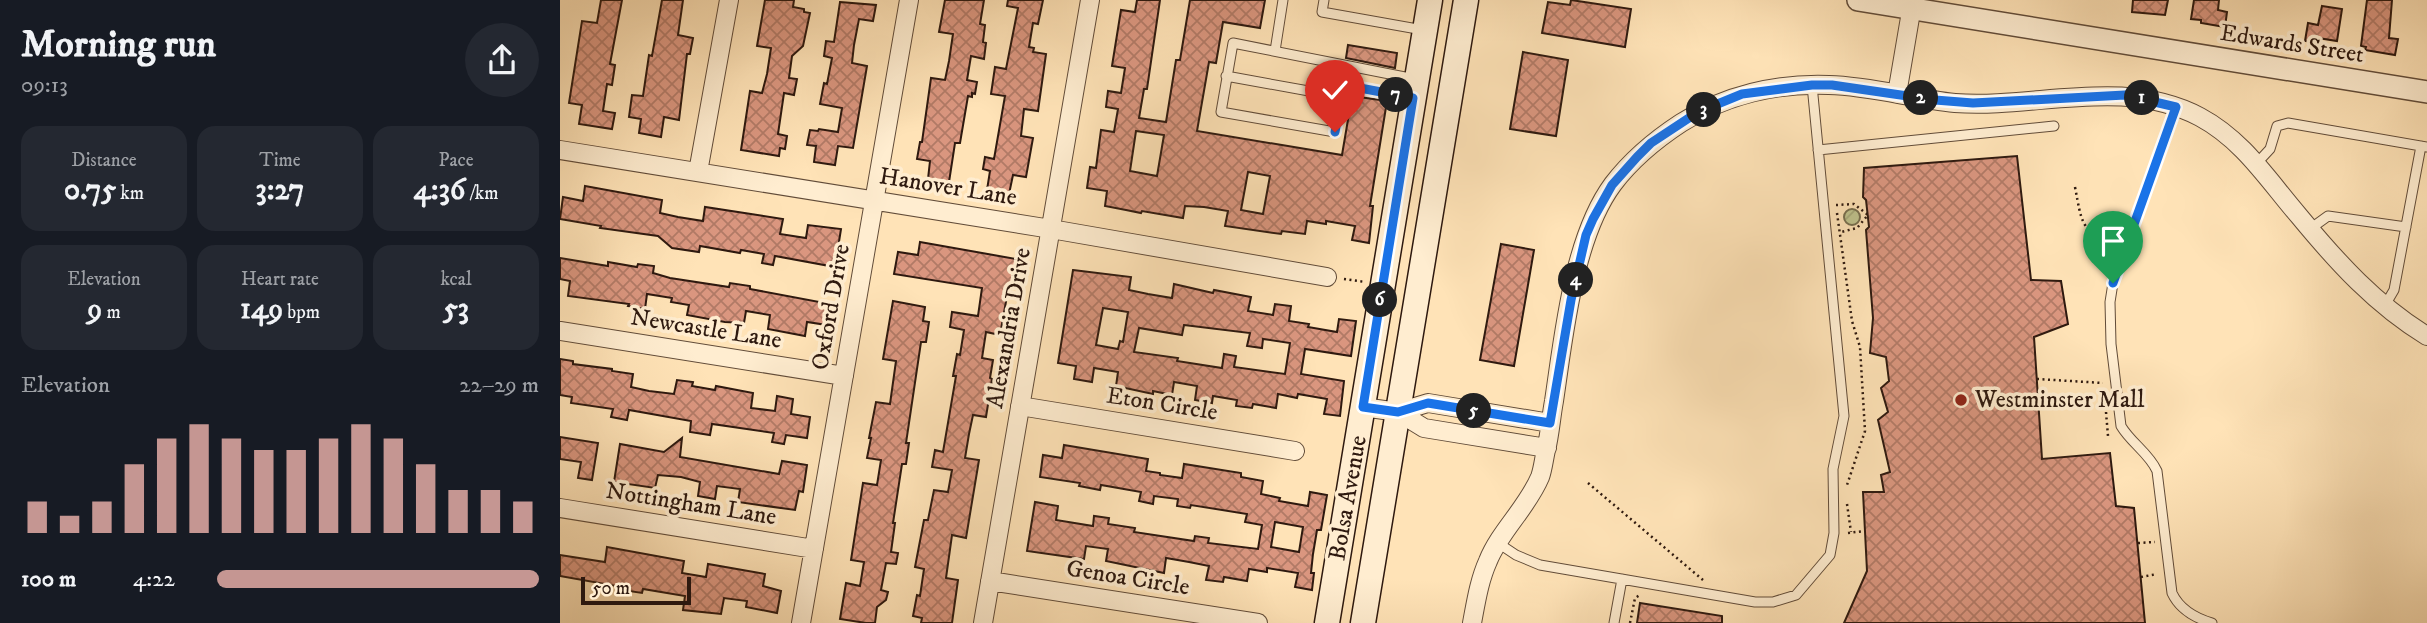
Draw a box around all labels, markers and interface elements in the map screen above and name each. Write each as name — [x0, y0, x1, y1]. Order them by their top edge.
street label: Edwards Street — [2218, 18, 2366, 70]
text: Morning run — [21, 21, 216, 69]
button: share — [465, 23, 539, 97]
pin — [1305, 60, 1365, 132]
text: 09:13 — [21, 71, 68, 100]
icon: check — [1316, 71, 1354, 109]
pin: 7 — [1378, 78, 1414, 112]
pin: 2 — [1904, 80, 1938, 116]
pin: 1 — [2124, 80, 2160, 116]
text: 7 — [1390, 83, 1401, 106]
text: 2 — [1916, 86, 1925, 109]
text: 1 — [2138, 86, 2145, 109]
pin: 3 — [1686, 92, 1722, 128]
text: 3 — [1700, 98, 1707, 121]
text: Distance — [71, 149, 137, 172]
text: Time — [259, 149, 301, 172]
text: Pace — [438, 149, 474, 172]
street label: Hanover Lane — [877, 161, 1019, 213]
text: 0.75 — [64, 172, 116, 209]
text: 3:27 — [256, 172, 304, 209]
text: 4:36 — [414, 172, 465, 209]
text: km — [116, 182, 144, 205]
text: /km — [465, 182, 498, 205]
pin — [2083, 211, 2143, 283]
icon: arrive — [2094, 222, 2132, 260]
street label: Oxford Drive — [805, 242, 857, 372]
street label: Alexandria Drive — [980, 245, 1038, 411]
pin: 4 — [1558, 262, 1594, 298]
text: Elevation — [67, 268, 141, 291]
text: Heart rate — [241, 268, 319, 291]
text: kcal — [440, 268, 472, 291]
text: 4 — [1570, 268, 1581, 291]
pin: 6 — [1362, 282, 1398, 318]
text: 6 — [1375, 288, 1384, 311]
text: 9 — [87, 291, 102, 328]
text: 149 — [240, 291, 283, 328]
text: 53 — [443, 291, 469, 328]
text: m — [102, 301, 121, 324]
text: bpm — [283, 301, 320, 324]
street label: Newcastle Lane — [628, 302, 784, 356]
text: Elevation — [21, 371, 110, 400]
text: 22–29 m — [459, 371, 539, 400]
street label: Eton Circle — [1104, 380, 1220, 428]
place label: Westminster Mall — [1974, 385, 2145, 415]
marker: Westminster Mall — [1953, 392, 1969, 408]
pin: 5 — [1457, 394, 1492, 428]
text: 5 — [1469, 399, 1478, 422]
street label: Bolsa Avenue — [1322, 433, 1374, 563]
street label: Nottingham Lane — [603, 476, 779, 532]
street label: Genoa Circle — [1064, 553, 1192, 603]
text: 100 m — [21, 565, 76, 594]
text: 4:22 — [133, 565, 175, 594]
scale bar — [581, 574, 691, 606]
text: 50 m — [592, 577, 630, 600]

